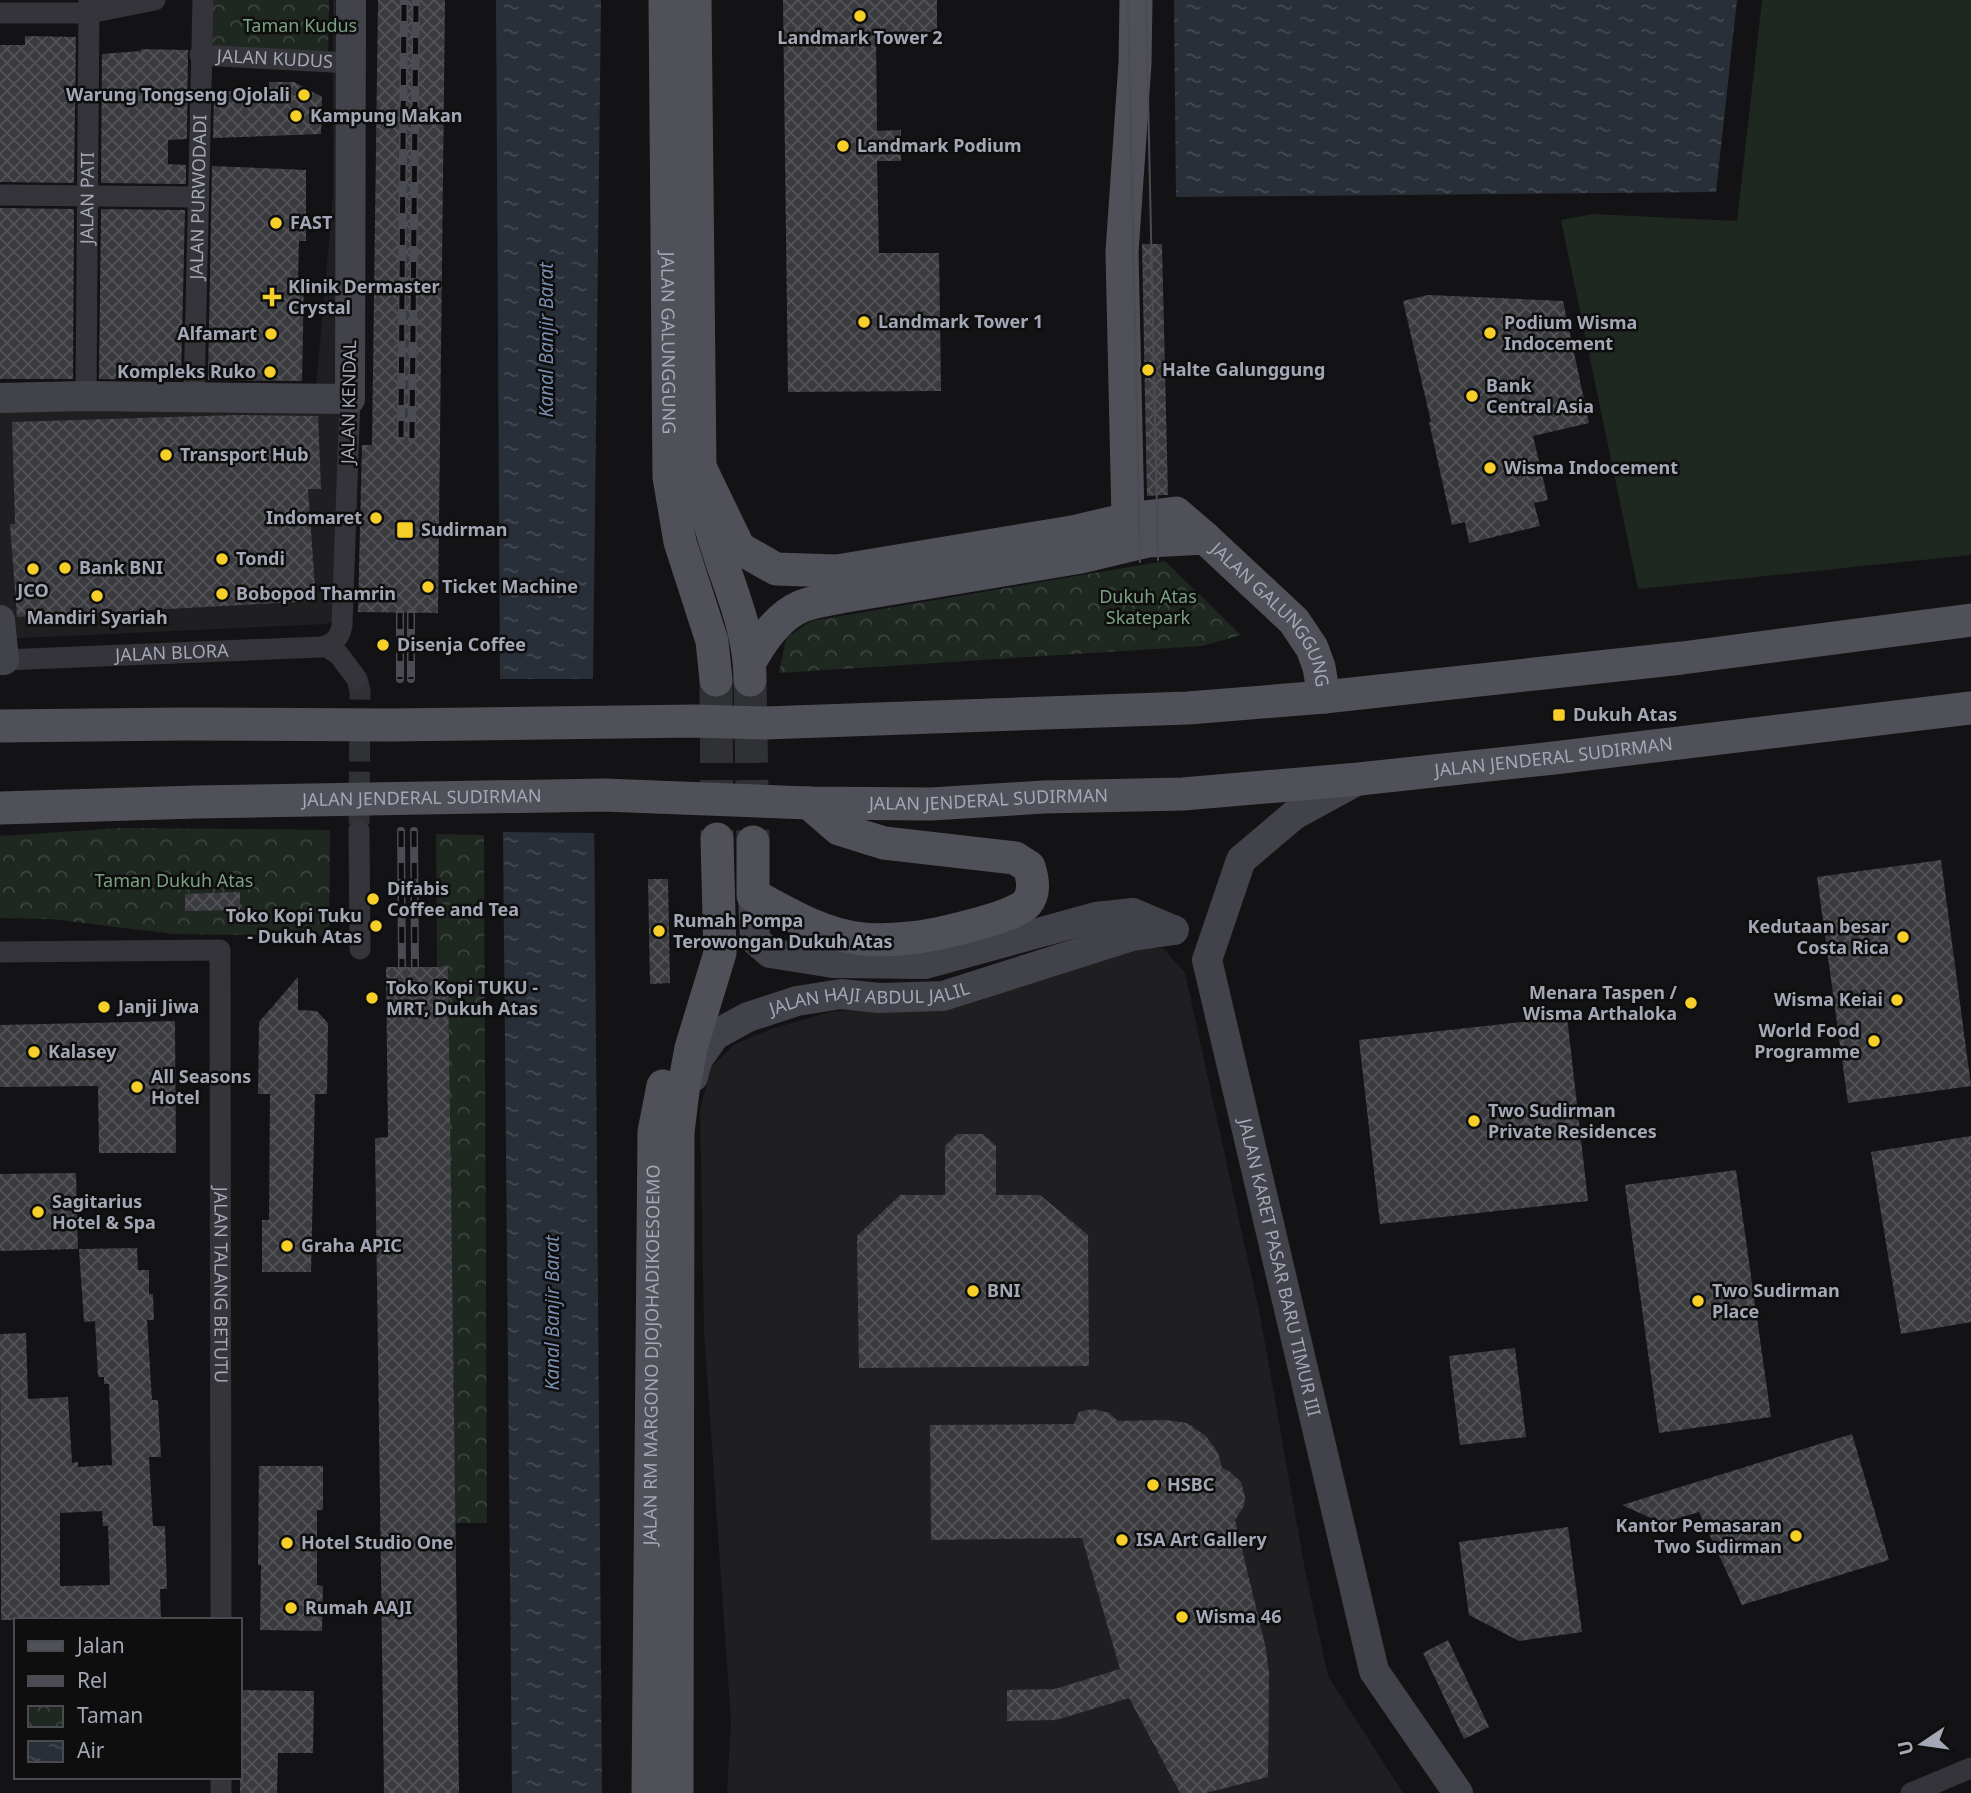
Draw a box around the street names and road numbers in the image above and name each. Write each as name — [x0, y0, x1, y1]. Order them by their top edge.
street label: JALAN KUDUS — [214, 43, 334, 73]
street label: JALAN PURWODADI — [184, 114, 211, 282]
street label: JALAN PATI — [74, 152, 99, 246]
street label: JALAN GALUNGGUNG — [656, 250, 682, 434]
street label: JALAN KENDAL — [335, 340, 361, 466]
street label: JALAN GALUNGGUNG — [1205, 535, 1335, 689]
street label: JALAN BLORA — [113, 638, 229, 666]
street label: JALAN JENDERAL SUDIRMAN — [1431, 731, 1674, 782]
street label: JALAN JENDERAL SUDIRMAN — [300, 783, 542, 811]
street label: JALAN JENDERAL SUDIRMAN — [867, 783, 1108, 815]
street label: JALAN HAJI ABDUL JALIL — [764, 975, 972, 1021]
street label: JALAN KARET PASAR BARU TIMUR III — [1233, 1114, 1327, 1419]
street label: JALAN RM MARGONO DJOJOHADIKOESOEMO — [637, 1164, 665, 1548]
street label: JALAN TALANG BETUTU — [209, 1185, 234, 1383]

